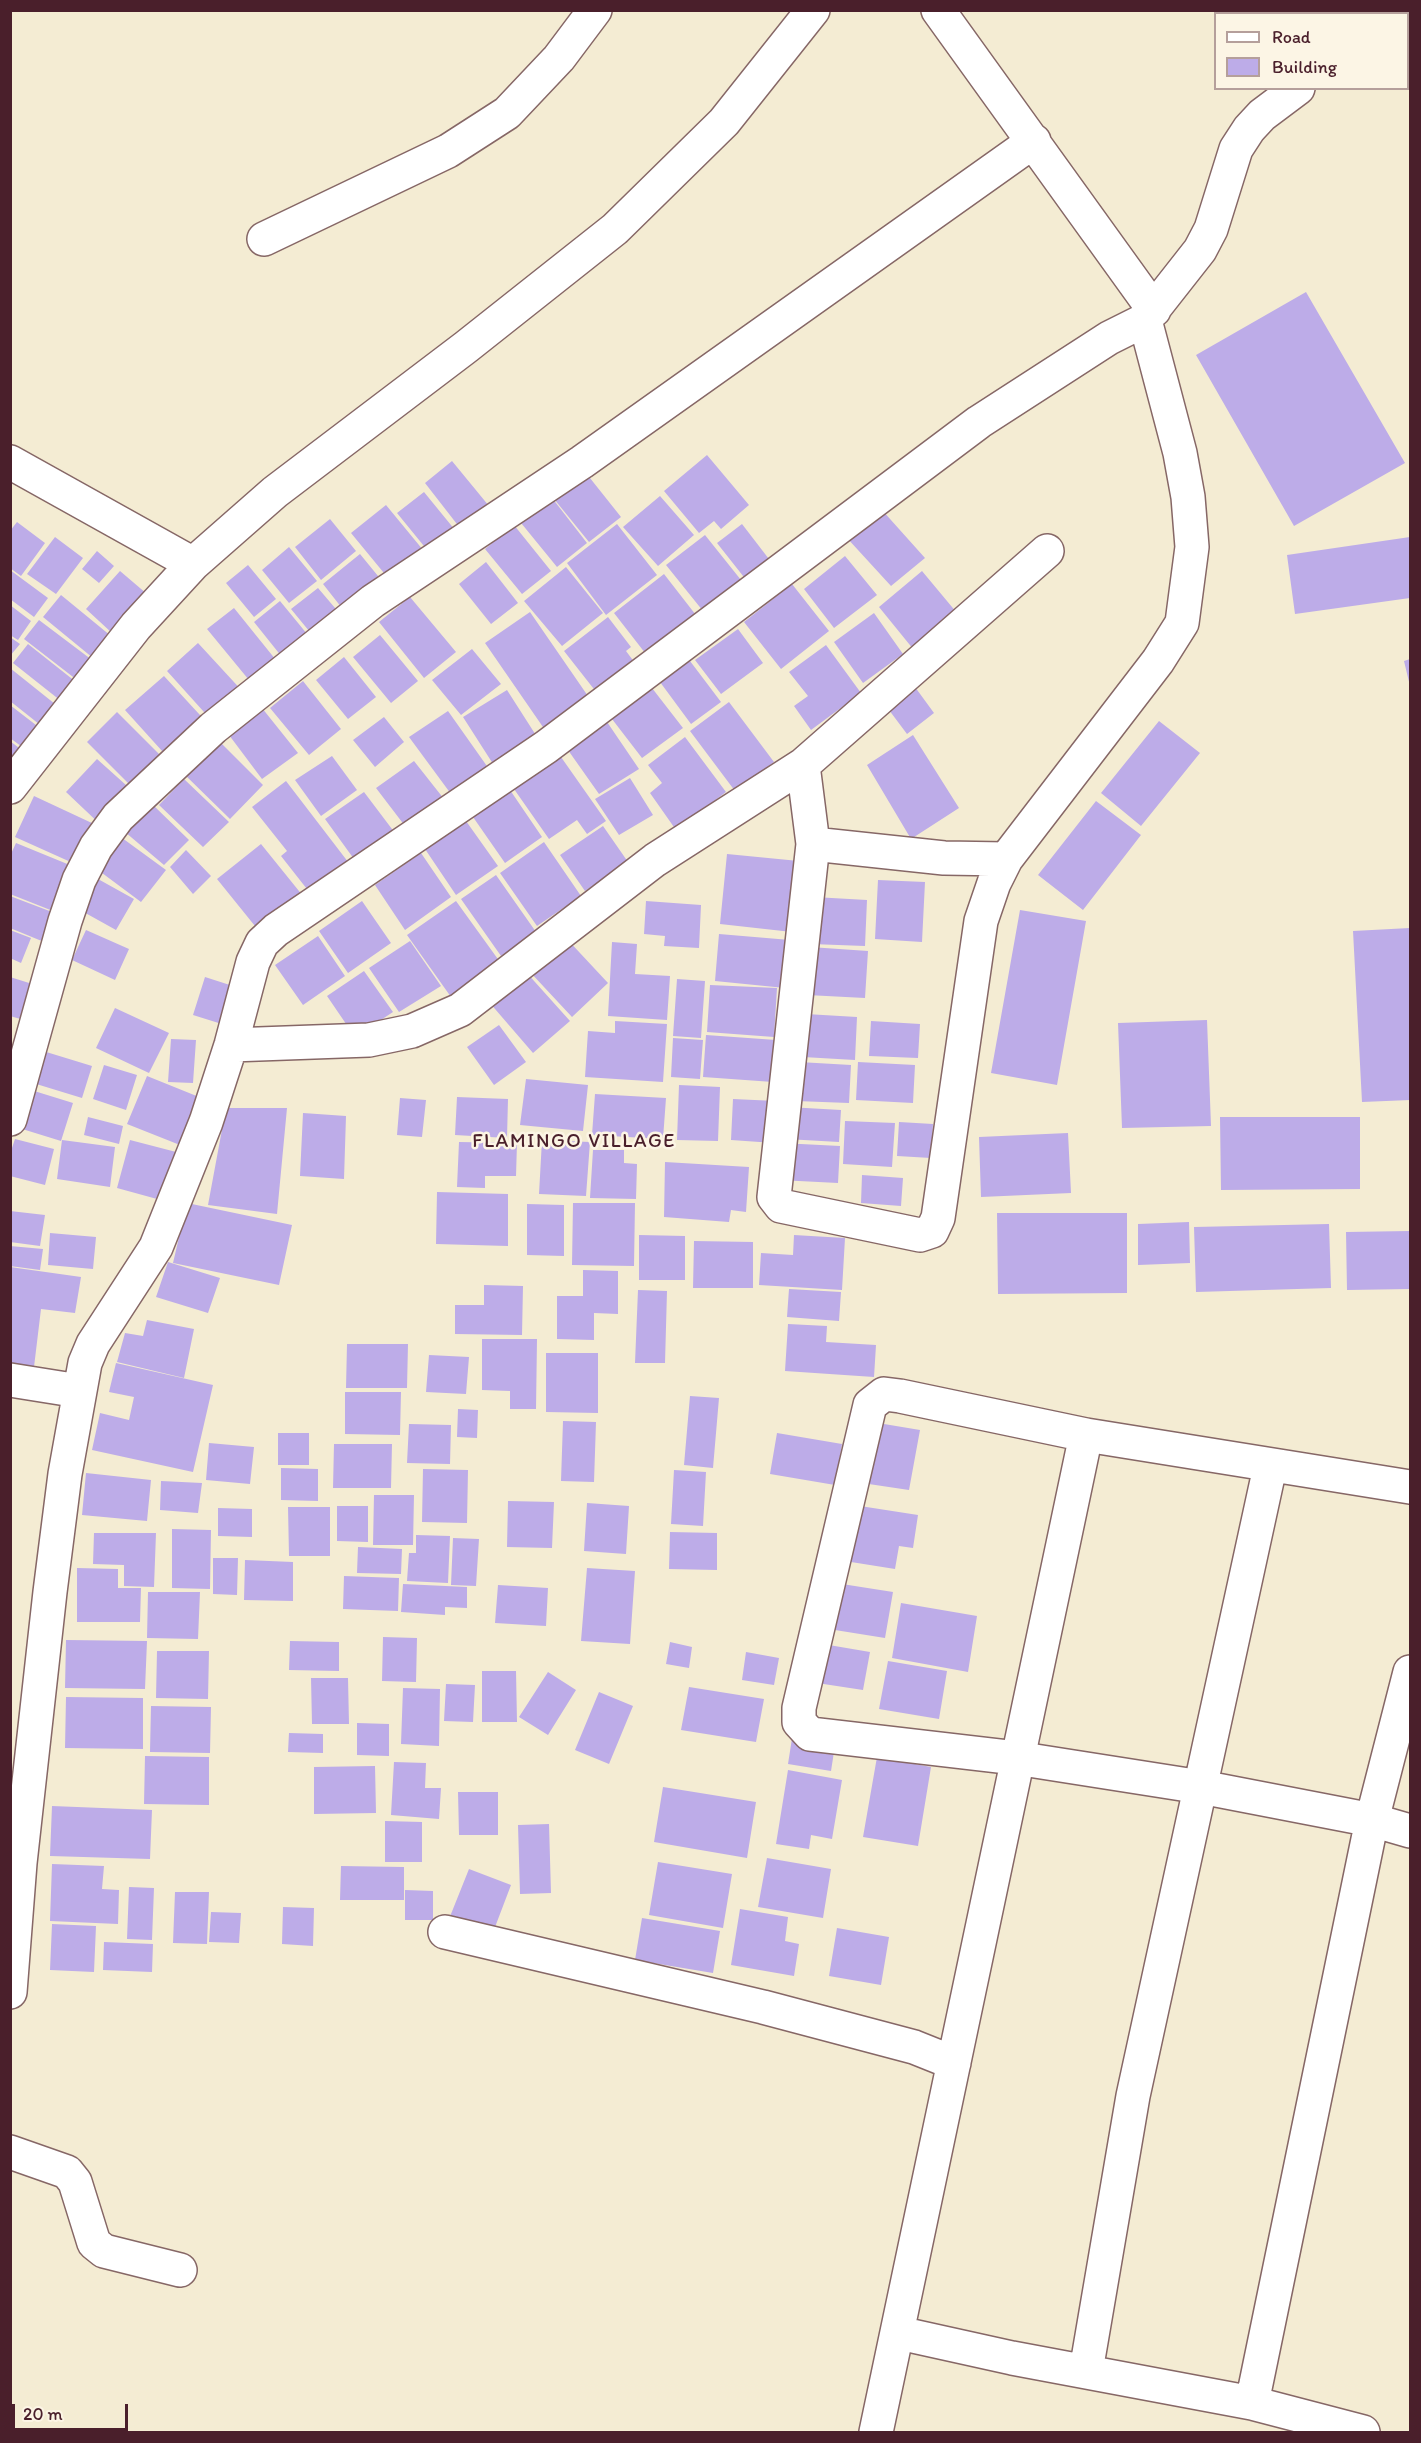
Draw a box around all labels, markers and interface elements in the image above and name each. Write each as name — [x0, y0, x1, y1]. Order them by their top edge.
legend — [1214, 12, 1409, 90]
text: Road — [1272, 26, 1311, 48]
text: Building — [1272, 56, 1337, 78]
district label: FLAMINGO VILLAGE — [473, 1130, 675, 1154]
scale bar — [15, 2392, 130, 2430]
text: 20 m — [23, 2403, 63, 2425]

